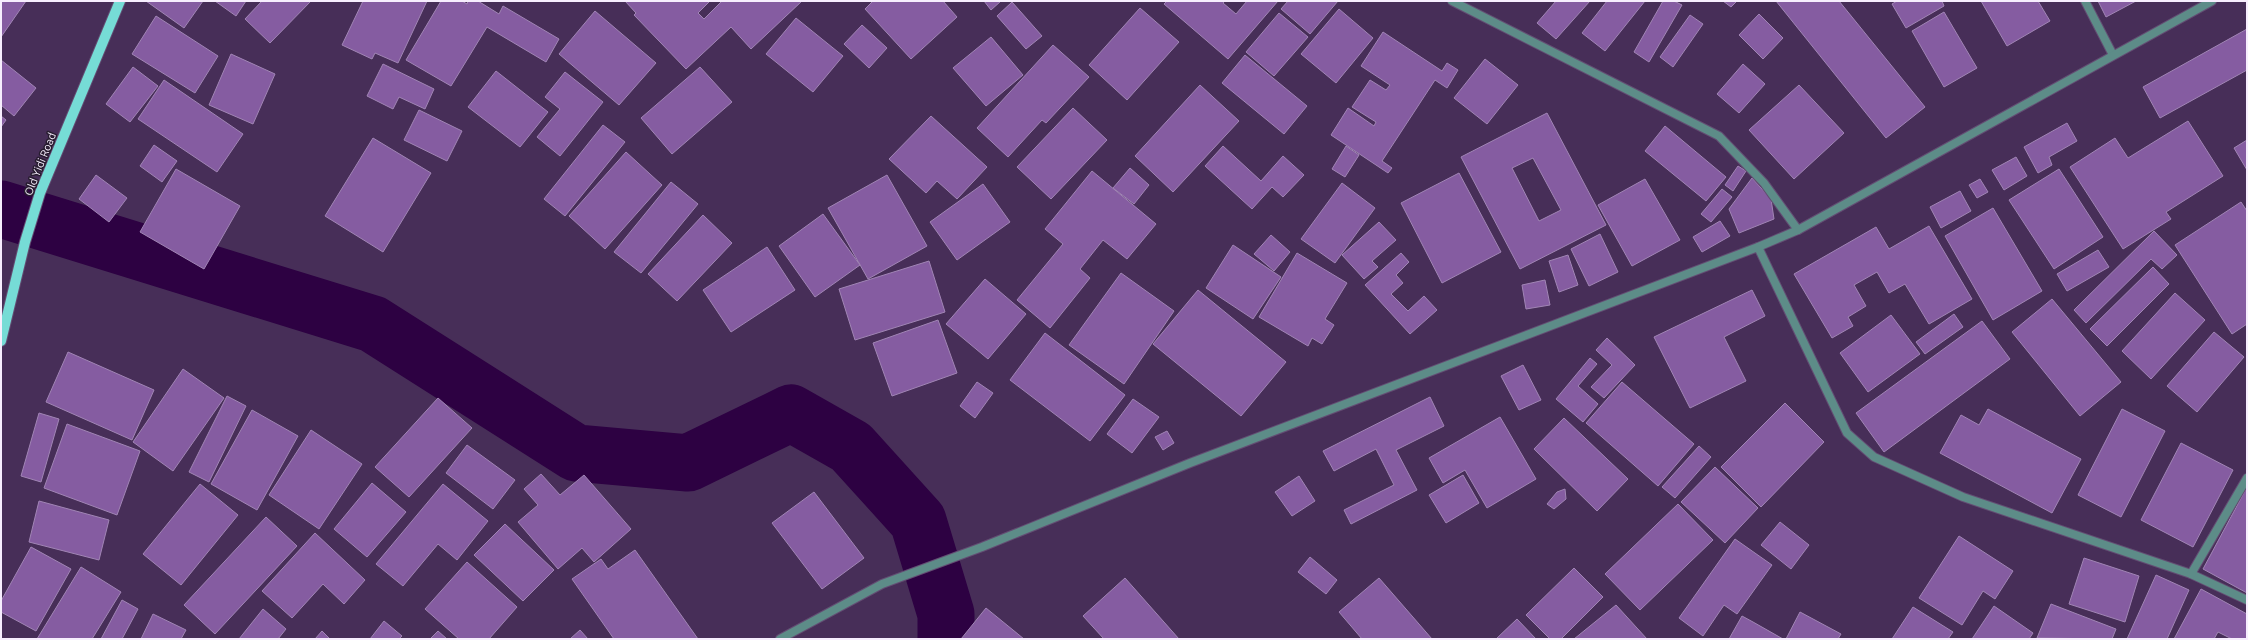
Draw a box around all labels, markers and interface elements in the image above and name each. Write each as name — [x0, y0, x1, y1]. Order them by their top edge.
street label: Old Yidi Road — [22, 131, 58, 197]

